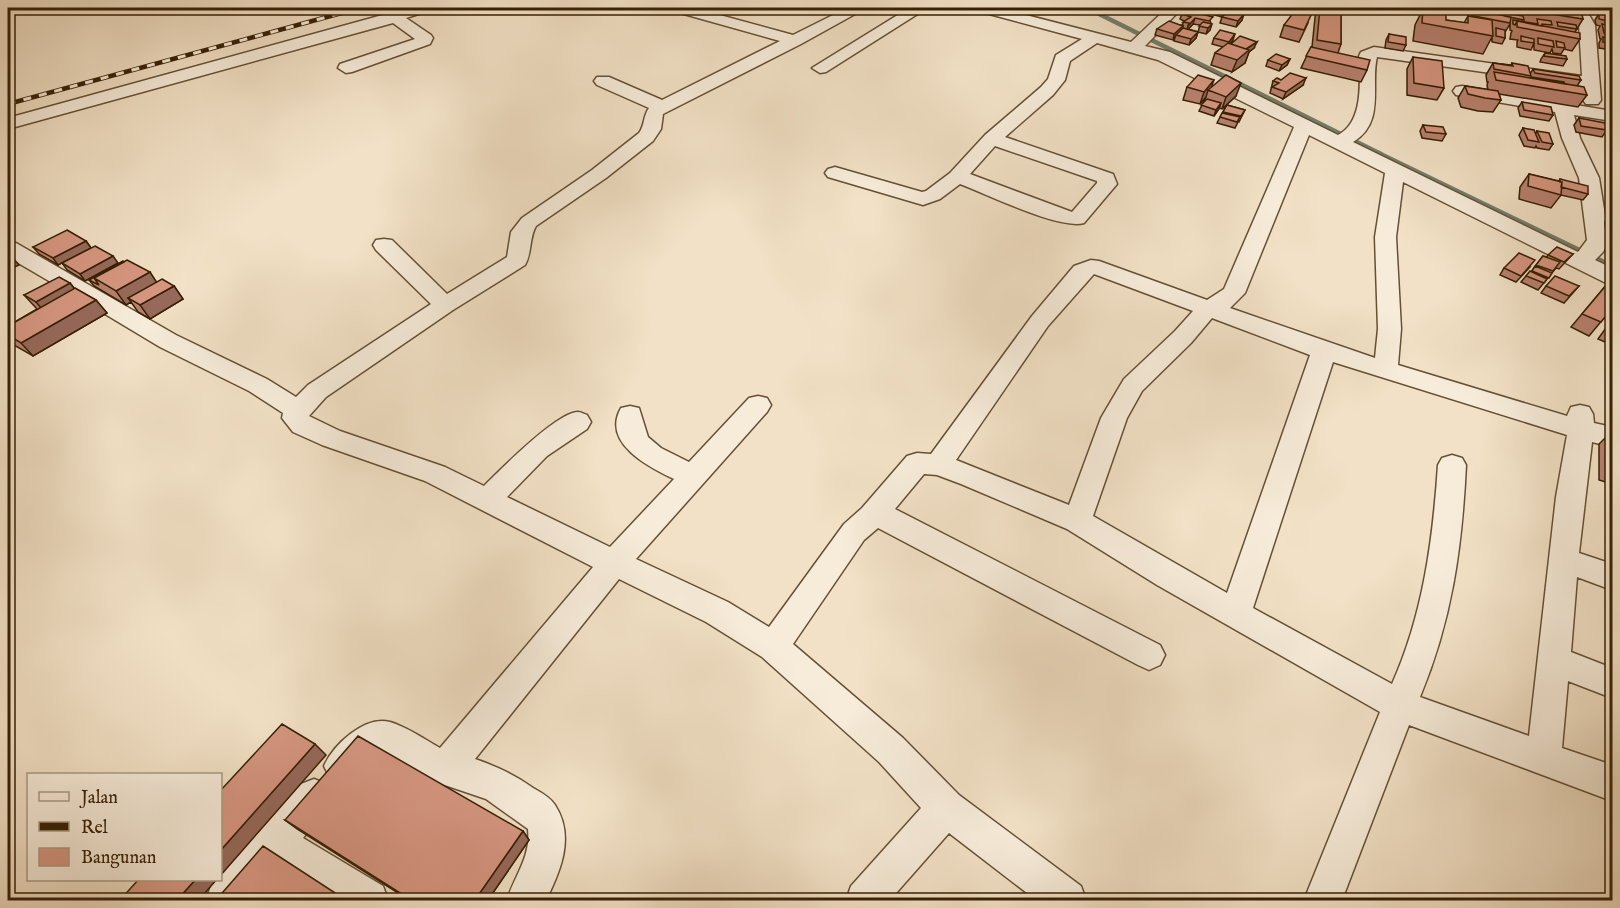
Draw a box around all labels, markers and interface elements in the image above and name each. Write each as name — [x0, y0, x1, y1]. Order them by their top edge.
legend — [27, 773, 222, 881]
text: Jalan — [79, 787, 118, 810]
text: Rel — [81, 817, 108, 840]
text: Bangunan — [81, 847, 157, 870]

